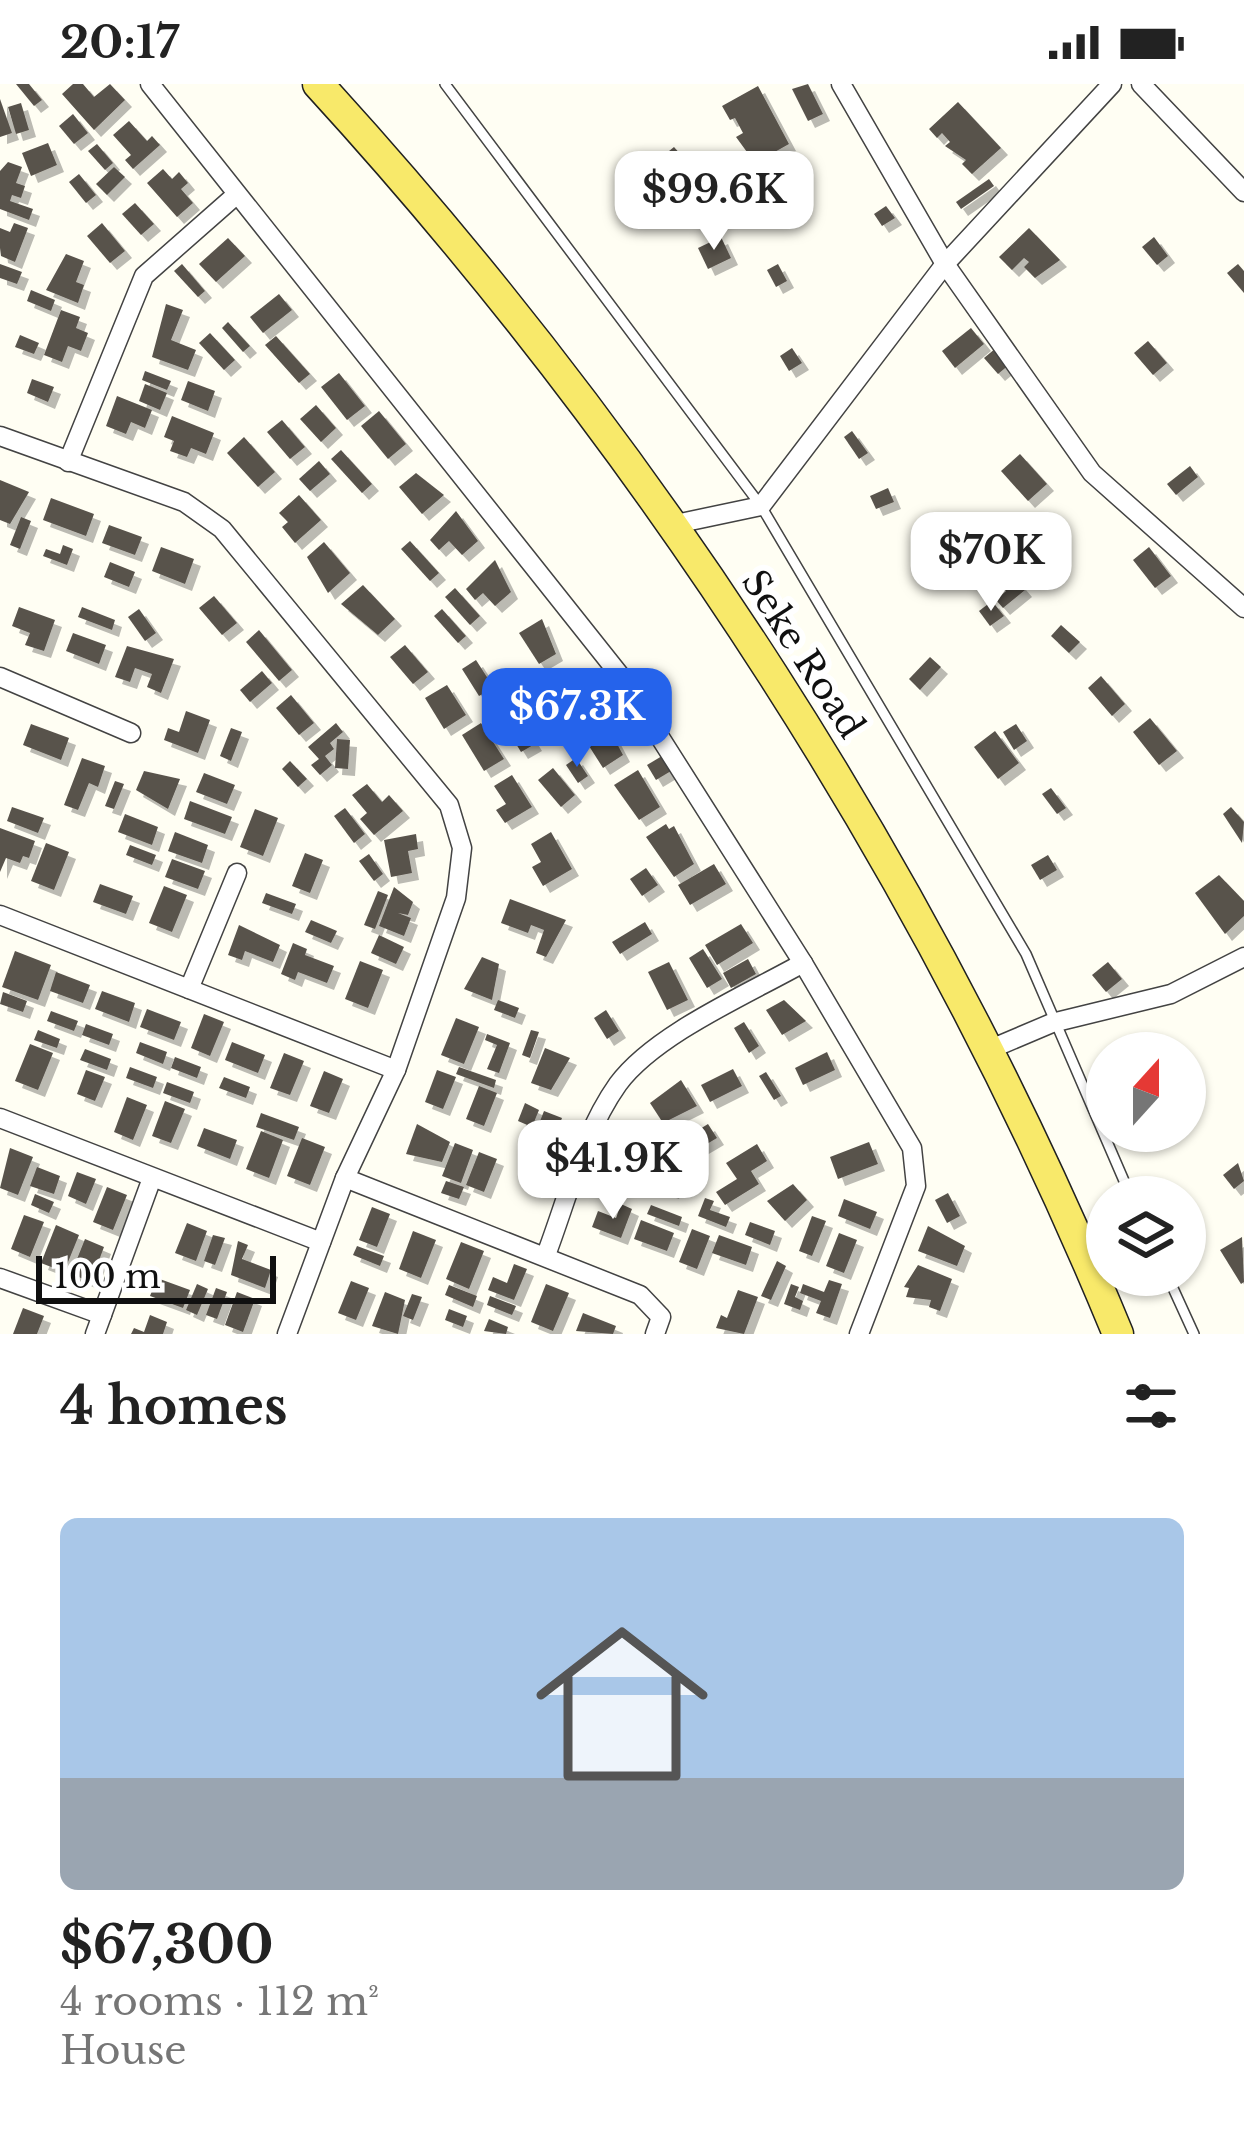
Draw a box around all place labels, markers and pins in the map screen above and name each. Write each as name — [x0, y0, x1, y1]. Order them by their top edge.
pin: $99.6K — [616, 151, 812, 253]
pin: $70K — [920, 512, 1062, 614]
pin: $67.3K — [479, 668, 675, 770]
pin: $41.9K — [515, 1120, 711, 1222]

